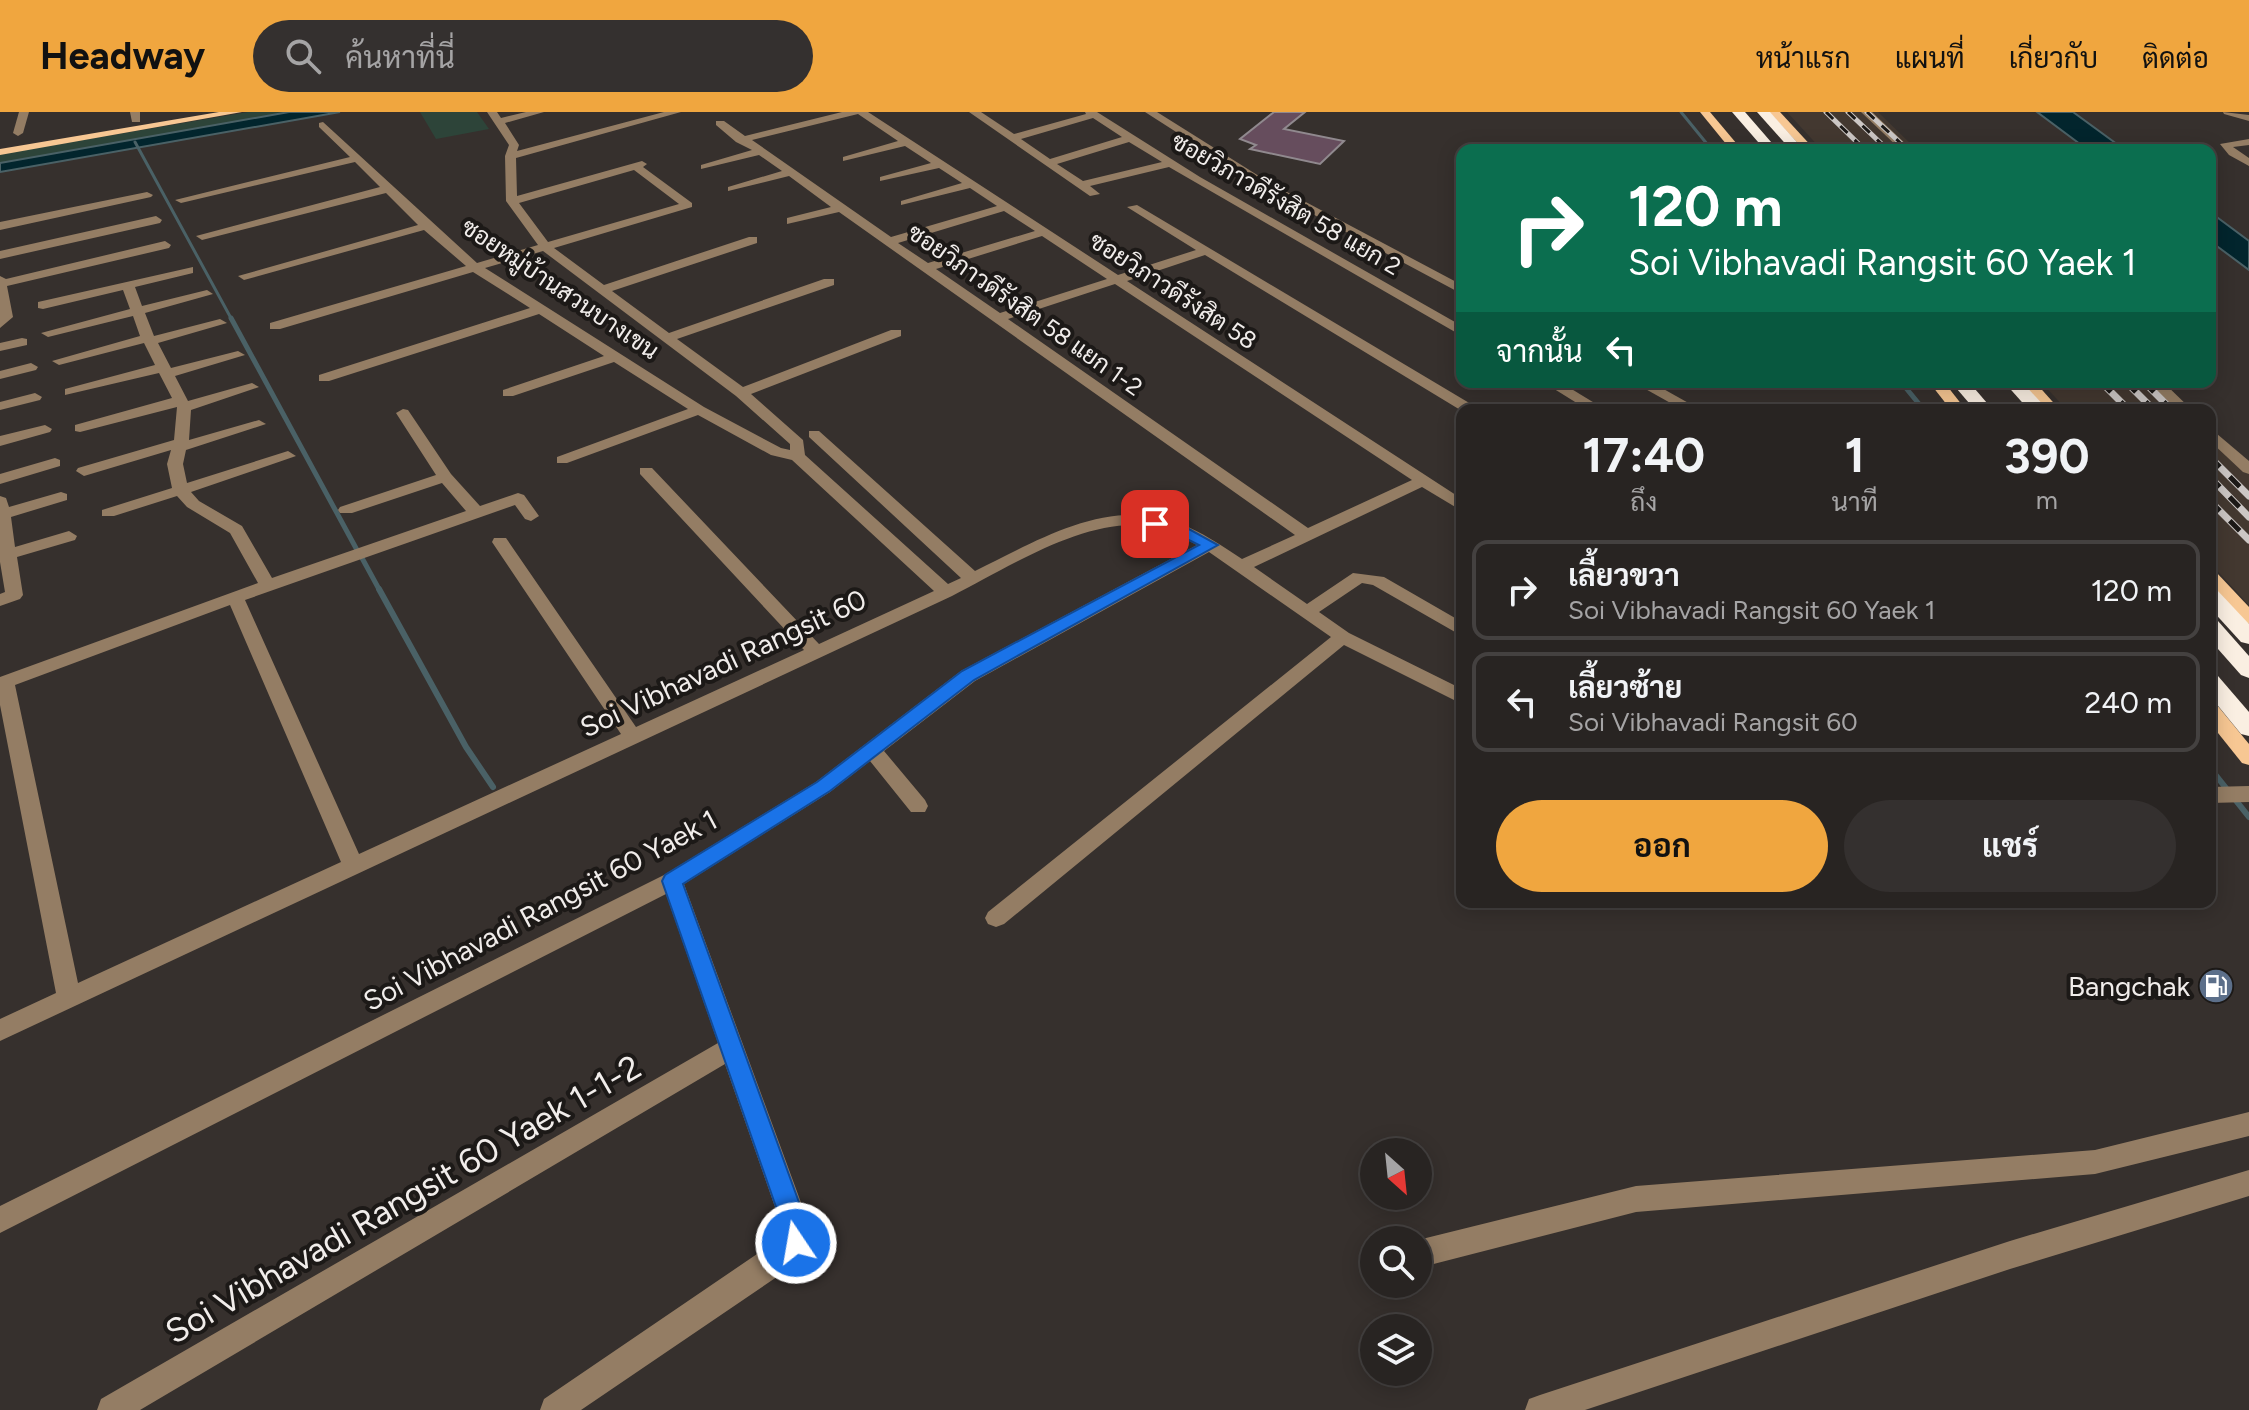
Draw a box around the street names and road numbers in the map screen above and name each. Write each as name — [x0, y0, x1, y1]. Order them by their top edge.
street label: ซอยวิภาวดีรังสิต 58 แยก 2 — [1166, 126, 1406, 281]
street label: ซอยหมู่บ้านสวนบางเขน — [455, 212, 664, 368]
street label: ซอยวิภาวดีรังสิต 58 แยก 1-2 — [902, 217, 1148, 402]
street label: ซอยวิภาวดีรังสิต 58 — [1084, 226, 1262, 355]
street label: Soi Vibhavadi Rangsit 60 — [574, 582, 872, 744]
street label: Soi Vibhavadi Rangsit 60 Yaek 1 — [357, 802, 723, 1018]
street label: Soi Vibhavadi Rangsit 60 Yaek 1-1-2 — [158, 1046, 648, 1353]

